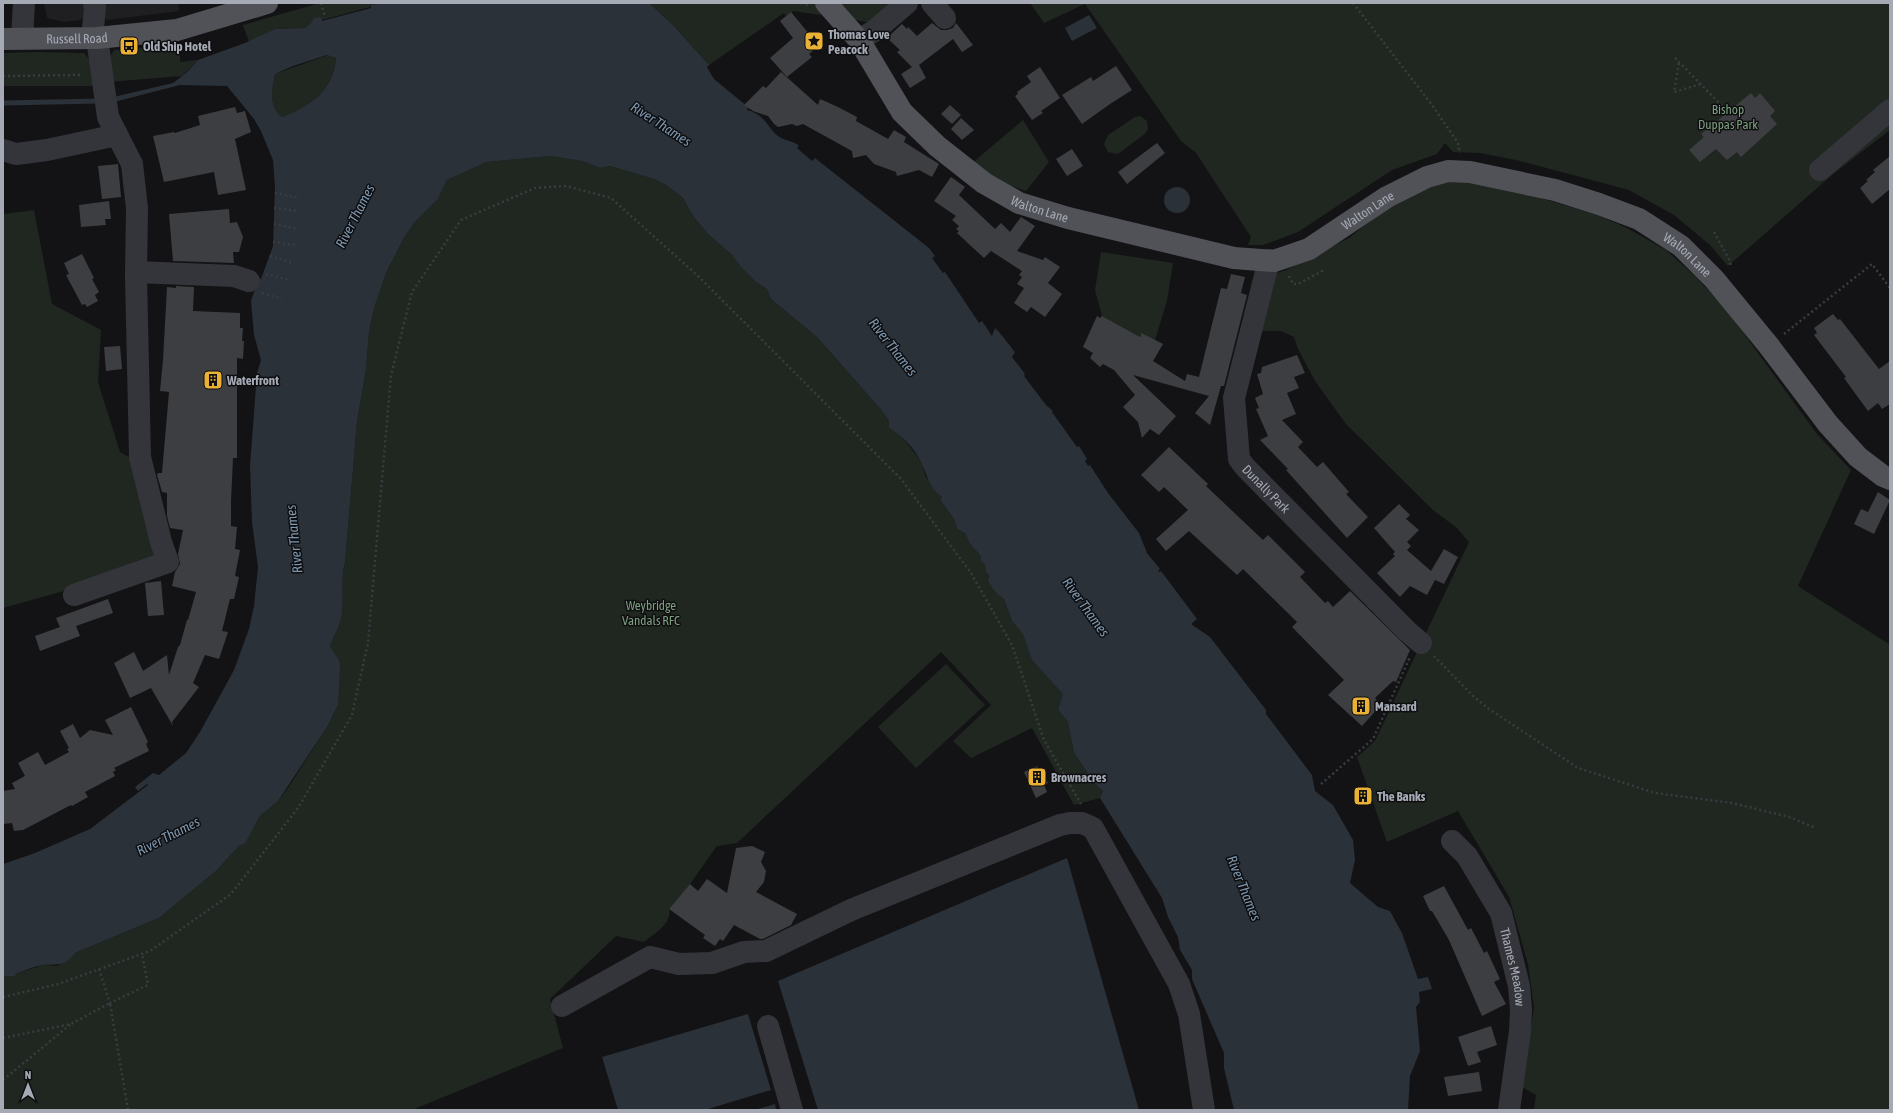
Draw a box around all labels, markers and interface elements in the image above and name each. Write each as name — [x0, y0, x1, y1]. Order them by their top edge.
place label: Thomas Love Peacock — [828, 27, 890, 57]
street label: Russell Road — [46, 29, 108, 46]
place icon: Thomas Love Peacock — [803, 30, 825, 52]
bus stop icon: Old Ship Hotel — [118, 35, 140, 57]
place label: Old Ship Hotel — [143, 39, 212, 54]
water label: River Thames — [628, 99, 694, 149]
park label: Bishop Duppas Park — [1698, 102, 1758, 132]
water label: River Thames — [332, 182, 378, 250]
street label: Walton Lane — [1339, 187, 1396, 233]
street label: Walton Lane — [1008, 192, 1071, 225]
street label: Walton Lane — [1661, 229, 1715, 280]
water label: River Thames — [866, 315, 921, 379]
building icon: Waterfront — [202, 369, 224, 391]
place label: Waterfront — [226, 373, 279, 388]
street label: Dunally Park — [1239, 461, 1294, 516]
water label: River Thames — [282, 504, 306, 574]
water label: River Thames — [1059, 574, 1113, 640]
park label: Weybridge Vandals RFC — [622, 598, 680, 628]
building icon: Mansard — [1350, 695, 1372, 717]
place label: Mansard — [1375, 699, 1417, 714]
building icon: Brownacres — [1026, 766, 1048, 788]
place label: Brownacres — [1051, 770, 1107, 785]
building icon: The Banks — [1352, 785, 1374, 807]
place label: The Banks — [1377, 789, 1426, 804]
water label: River Thames — [134, 813, 202, 859]
water label: River Thames — [1224, 853, 1264, 923]
street label: Thames Meadow — [1497, 926, 1528, 1007]
north arrow — [8, 1065, 48, 1105]
text: N — [25, 1069, 31, 1081]

